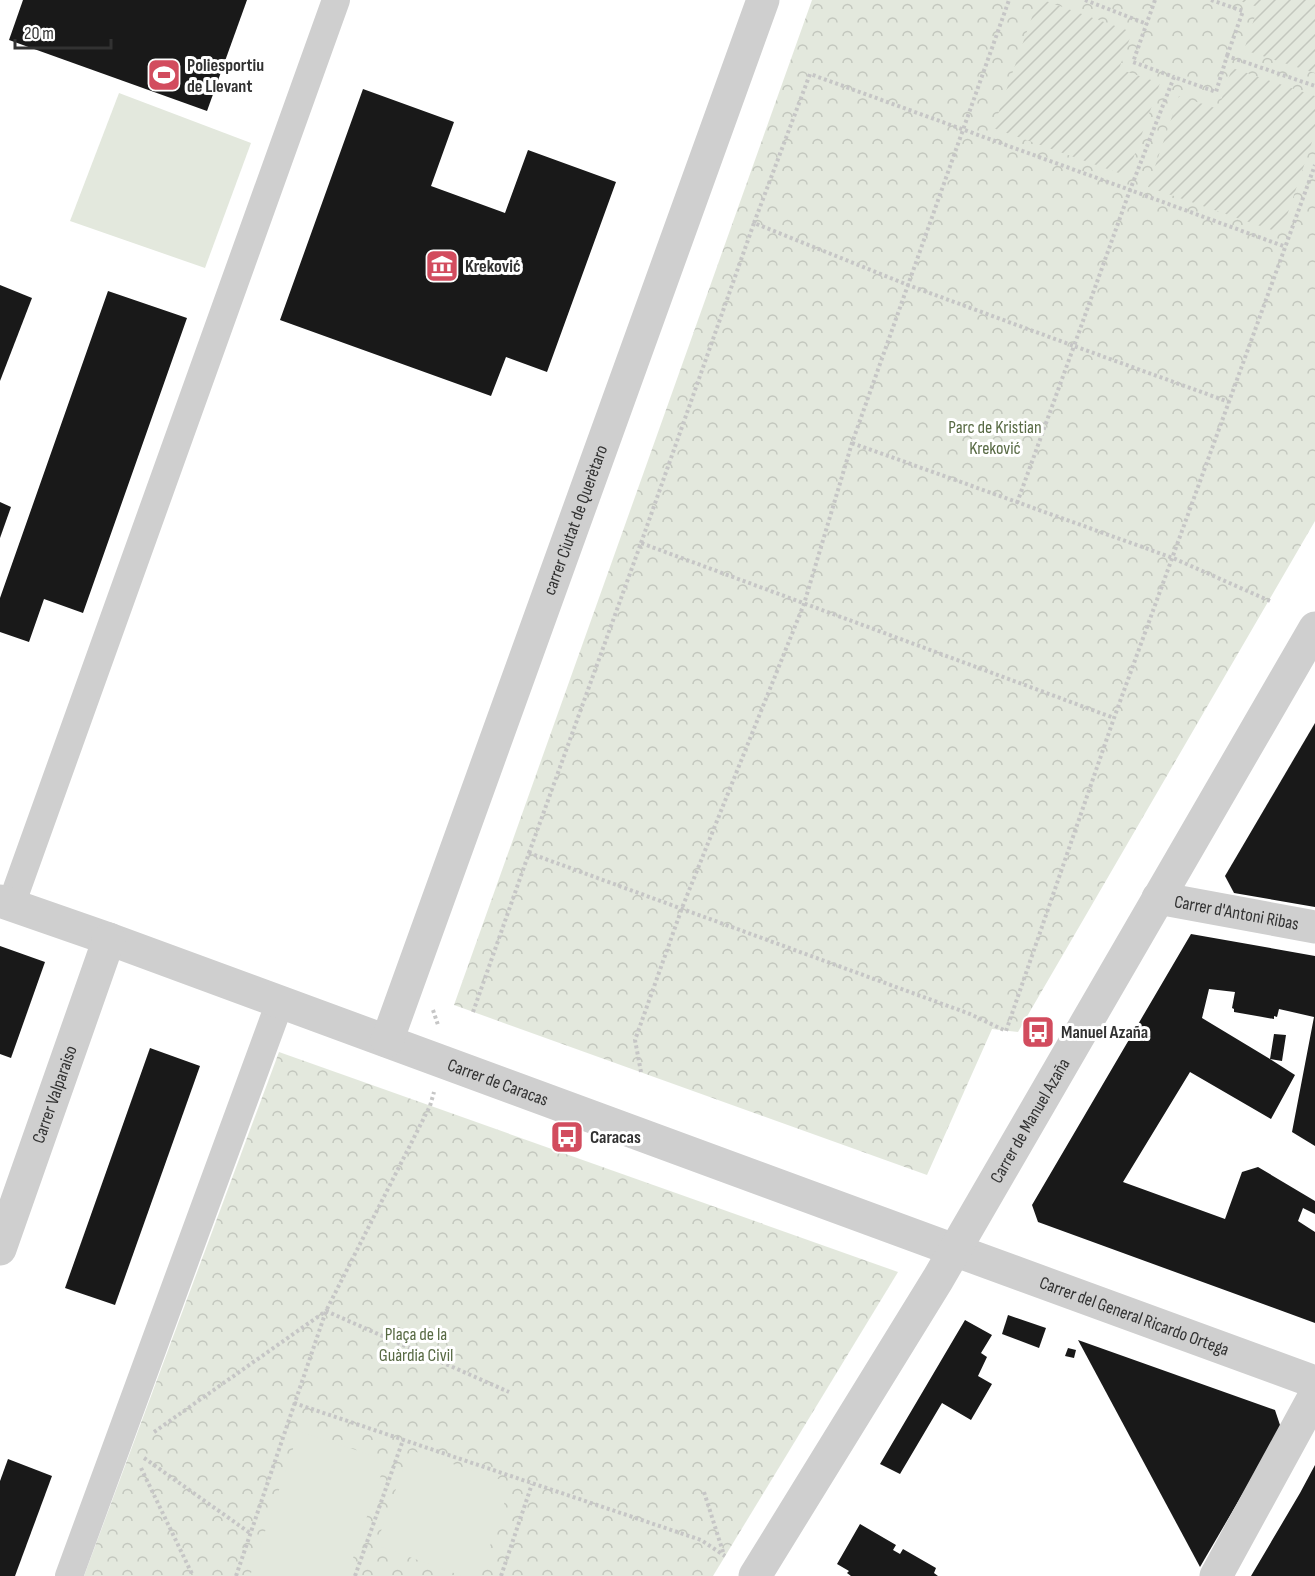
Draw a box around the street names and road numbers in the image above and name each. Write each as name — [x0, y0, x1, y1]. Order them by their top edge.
street label: carrer Ciutat de Querètaro — [539, 442, 612, 598]
street label: Carrer d'Antoni Ribas — [1173, 891, 1301, 935]
street label: Carrer Valparaiso — [28, 1043, 82, 1146]
street label: Carrer de Caracas — [445, 1055, 551, 1111]
street label: Carrer de Manuel Azaña — [986, 1055, 1075, 1187]
street label: Carrer del General Ricardo Ortega — [1037, 1272, 1232, 1361]

